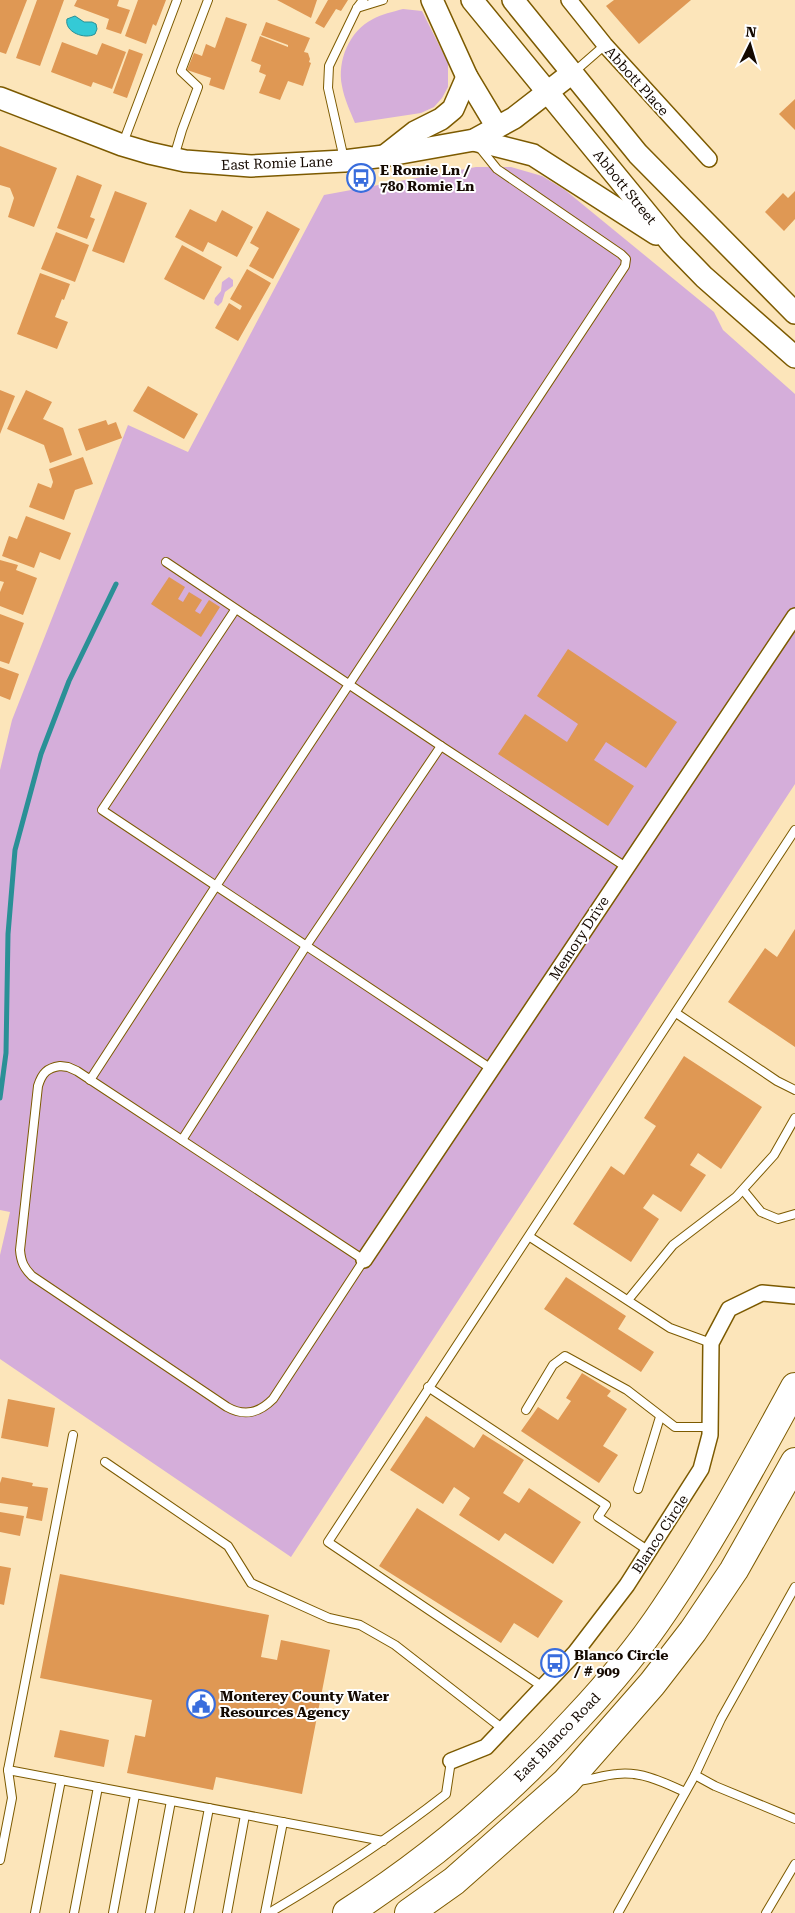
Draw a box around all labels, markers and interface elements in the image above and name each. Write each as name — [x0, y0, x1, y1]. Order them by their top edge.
north arrow — [725, 20, 775, 70]
text: N — [745, 24, 757, 41]
street label: Abbott Place — [602, 43, 672, 119]
street label: Abbott Street — [590, 147, 660, 227]
street label: East Romie Lane — [221, 153, 333, 173]
place label: E Romie Ln / 780 Romie Ln — [380, 162, 475, 194]
bus stop icon: E Romie Ln / 780 Romie Ln — [346, 163, 376, 193]
street label: Memory Drive — [546, 893, 612, 983]
street label: Blanco Circle — [629, 1491, 691, 1576]
place label: Blanco Circle / # 909 — [573, 1647, 669, 1679]
bus stop icon: Blanco Circle / # 909 — [540, 1648, 570, 1678]
place label: Monterey County Water Resources Agency — [220, 1688, 390, 1720]
public building icon: Monterey County Water Resources Agency — [186, 1689, 216, 1719]
street label: East Blanco Road — [511, 1689, 603, 1785]

